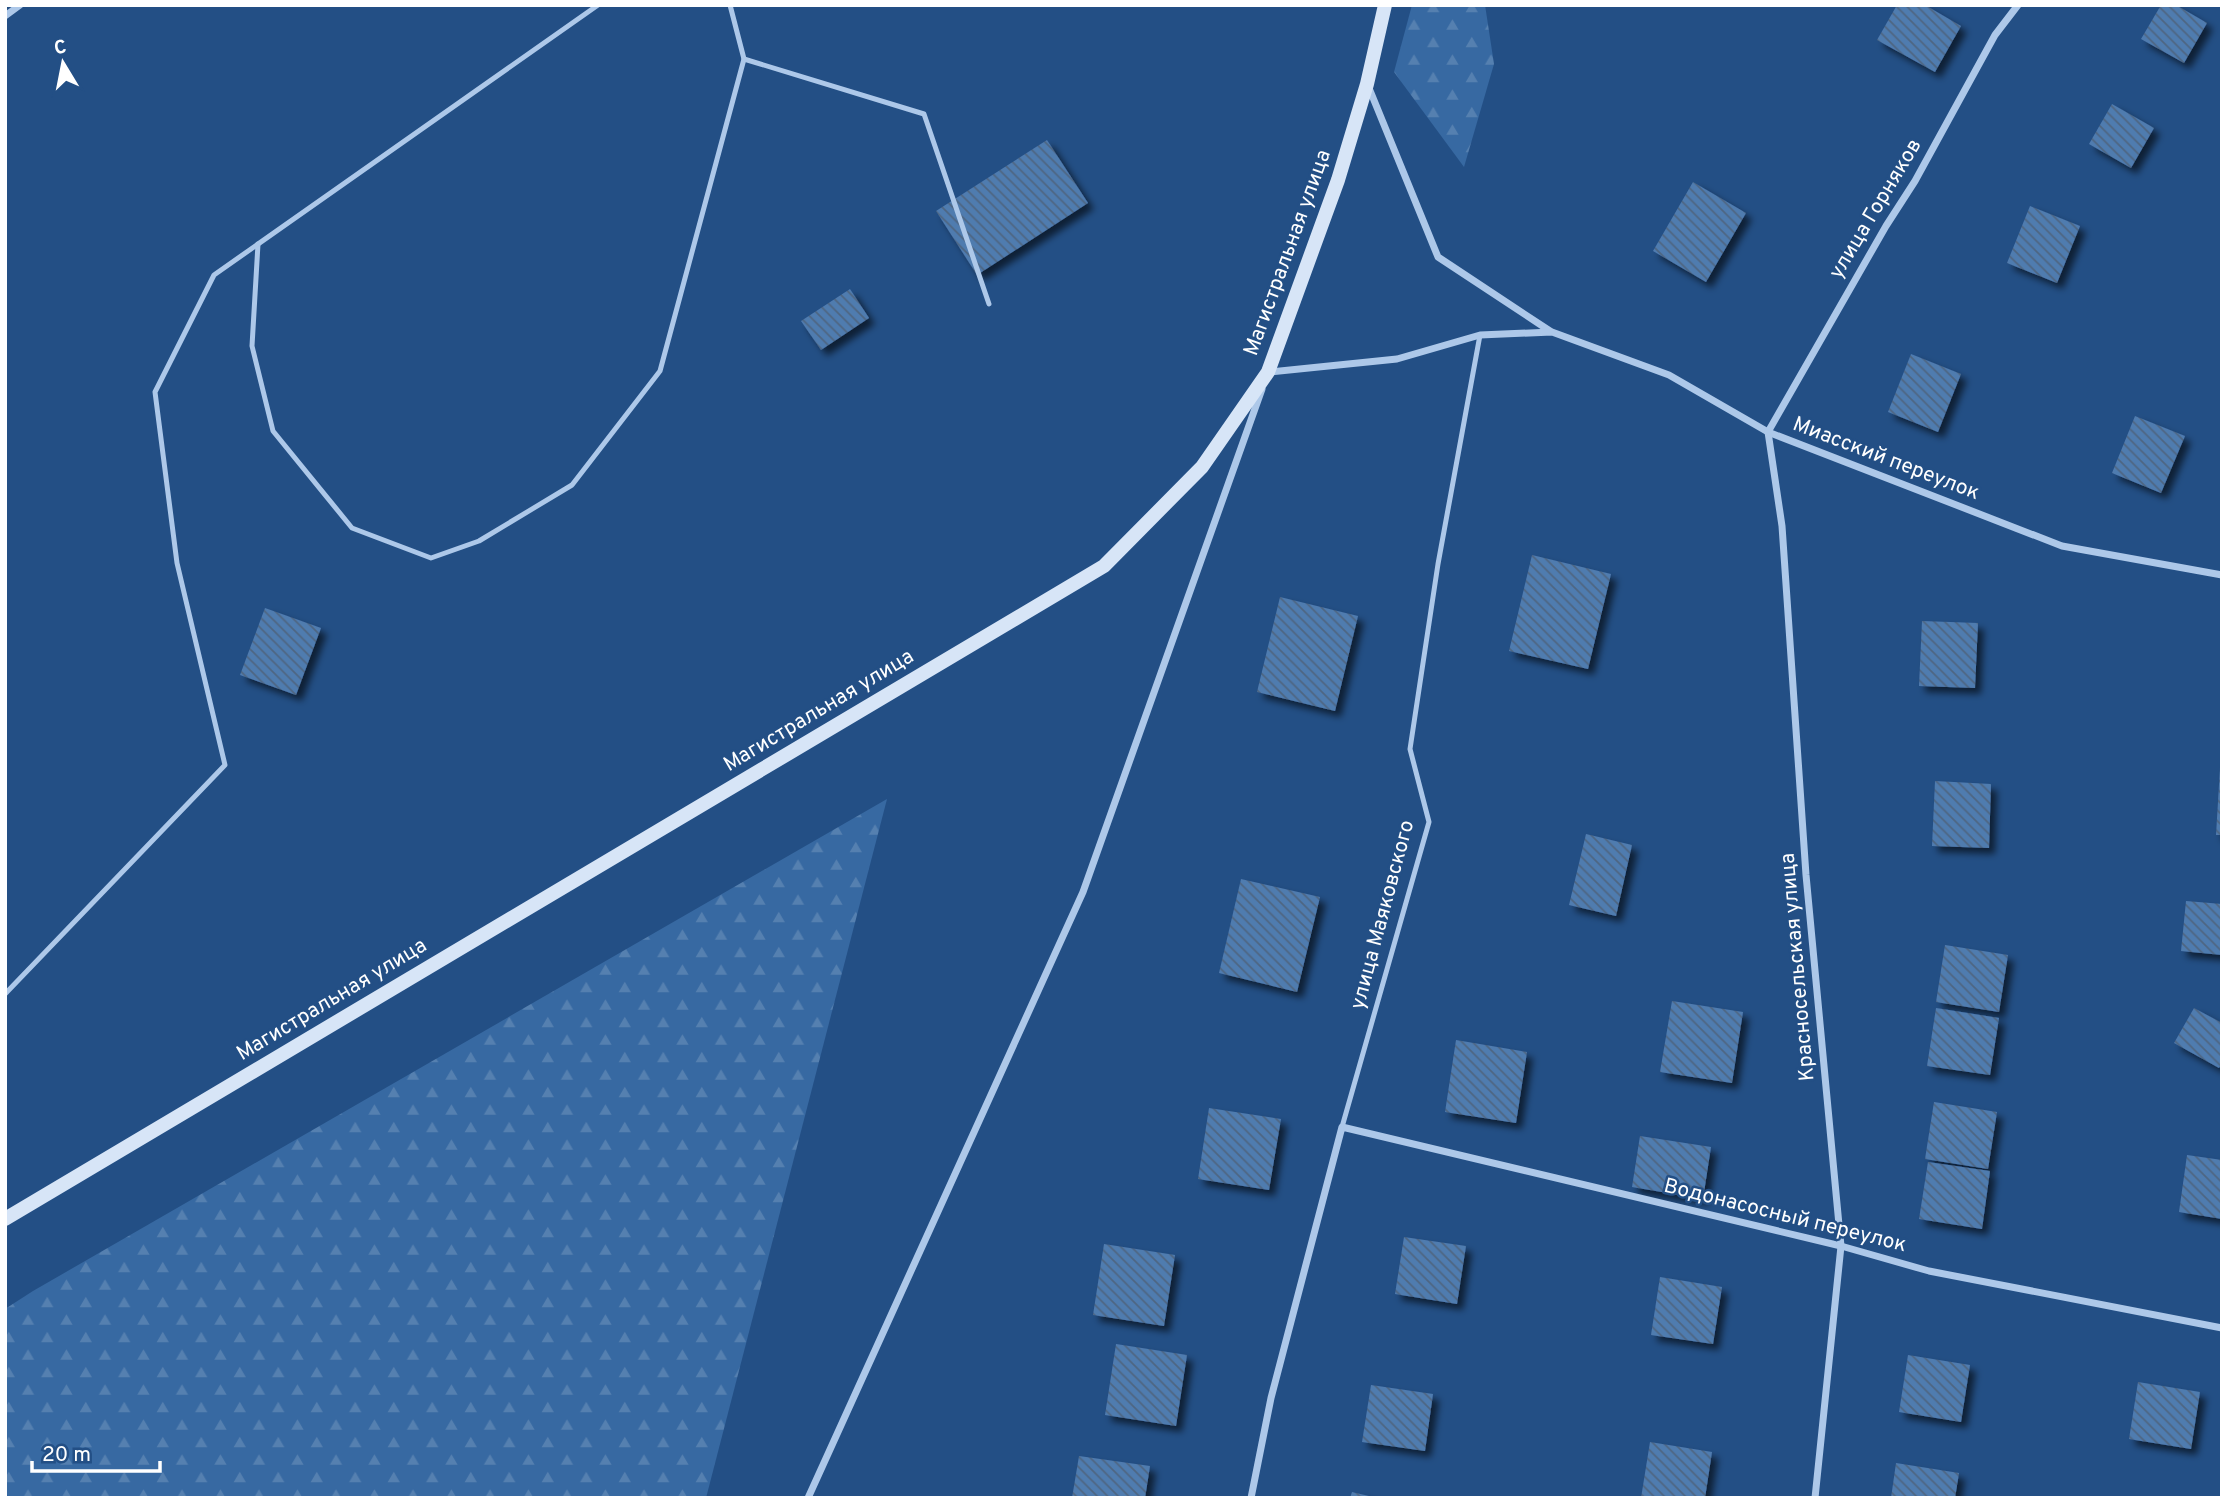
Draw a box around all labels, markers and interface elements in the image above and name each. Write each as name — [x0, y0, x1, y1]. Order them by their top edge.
north arrow — [28, 28, 98, 98]
text: С — [52, 35, 68, 61]
street label: улица Горняков — [1824, 134, 1928, 284]
street label: Магистральная улица — [1238, 146, 1338, 360]
street label: Миасский переулок — [1789, 411, 1983, 507]
street label: Магистральная улица — [719, 643, 919, 779]
street label: улица Маяковского — [1345, 817, 1421, 1013]
street label: Красносельская улица — [1775, 852, 1821, 1082]
street label: Магистральная улица — [232, 932, 432, 1068]
street label: Водонасосный переулок — [1661, 1173, 1909, 1259]
scale bar — [32, 1430, 159, 1474]
text: 20 m — [42, 1442, 91, 1469]

